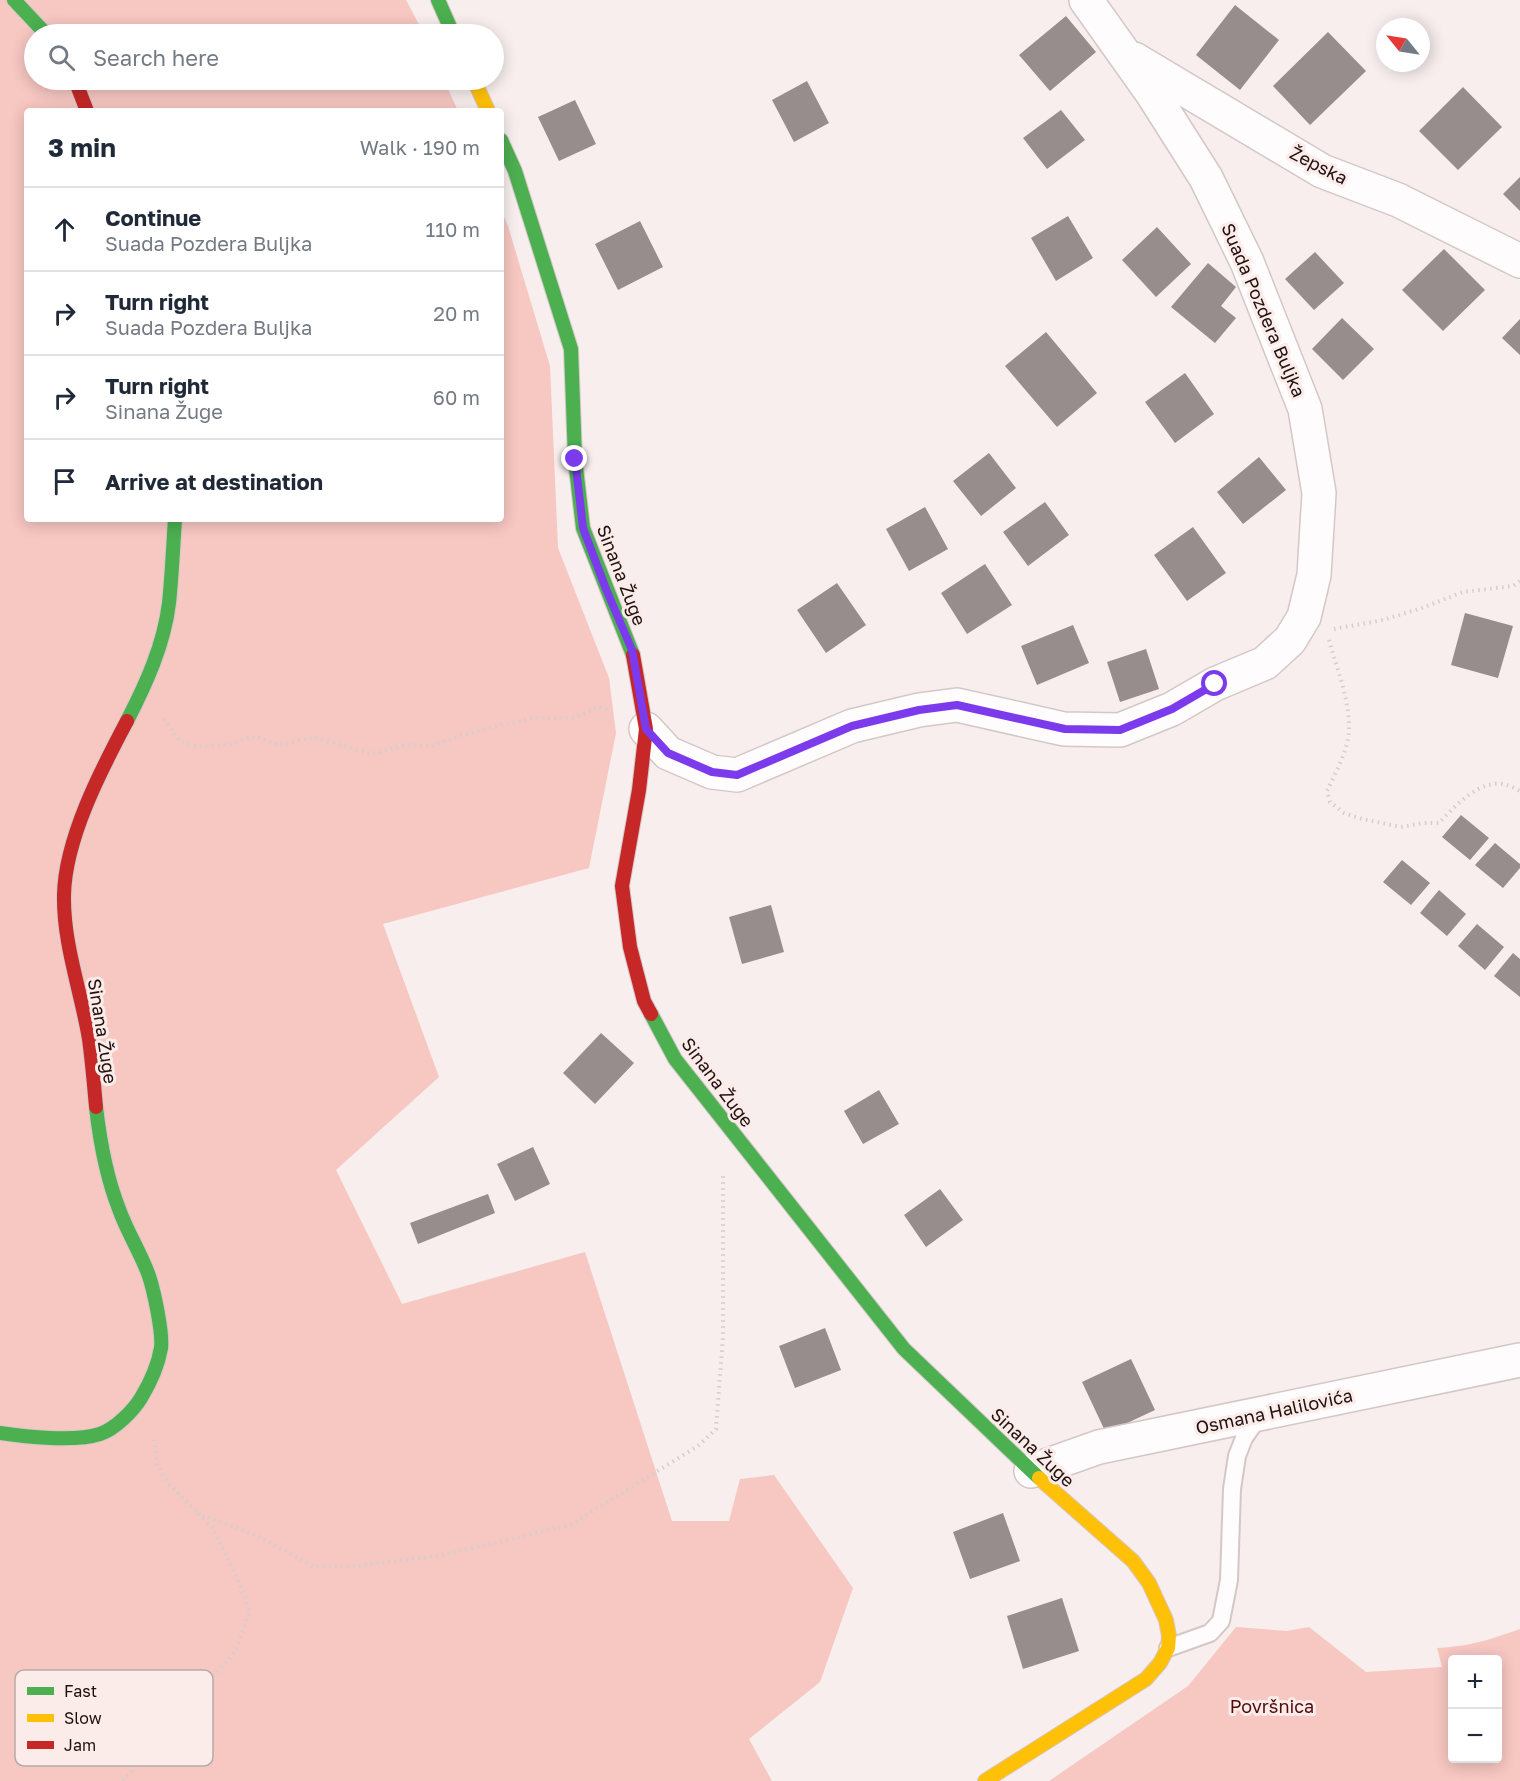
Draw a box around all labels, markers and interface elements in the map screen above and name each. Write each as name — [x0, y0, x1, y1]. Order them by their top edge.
north arrow — [1376, 18, 1430, 72]
search box — [24, 24, 504, 90]
icon: search — [45, 41, 78, 74]
text: Search here — [93, 44, 219, 71]
text: 3 min — [48, 132, 116, 163]
text: Walk · 190 m — [360, 135, 480, 159]
street label: Žepska — [1287, 141, 1351, 189]
text: Continue — [105, 204, 201, 231]
icon: ahead — [48, 213, 81, 246]
text: 110 m — [426, 217, 480, 241]
street label: Suada Pozdera Buljka — [1217, 220, 1311, 400]
text: Suada Pozdera Buljka — [105, 231, 312, 255]
text: Turn right — [105, 288, 209, 315]
icon: right — [48, 297, 81, 330]
text: 20 m — [433, 301, 480, 325]
text: Suada Pozdera Buljka — [105, 315, 312, 339]
text: Turn right — [105, 372, 209, 399]
icon: right — [48, 381, 81, 414]
text: 60 m — [433, 385, 480, 409]
text: Sinana Žuge — [105, 399, 223, 423]
route end — [561, 445, 587, 471]
icon: arrive — [48, 465, 81, 498]
text: Arrive at destination — [105, 468, 323, 495]
street label: Sinana Žuge — [593, 521, 651, 629]
route start — [1201, 670, 1227, 696]
street label: Sinana Žuge — [84, 977, 122, 1085]
street label: Sinana Žuge — [677, 1033, 759, 1131]
street label: Osmana Halilovića — [1193, 1384, 1355, 1438]
street label: Sinana Žuge — [987, 1403, 1079, 1491]
map controls — [1448, 1655, 1502, 1763]
button: + — [1448, 1655, 1502, 1709]
legend — [15, 1670, 213, 1766]
text: Fast — [64, 1681, 97, 1701]
park label: Površnica — [1230, 1695, 1314, 1717]
text: Slow — [64, 1708, 102, 1728]
button: − — [1448, 1709, 1502, 1763]
text: Jam — [64, 1735, 96, 1755]

